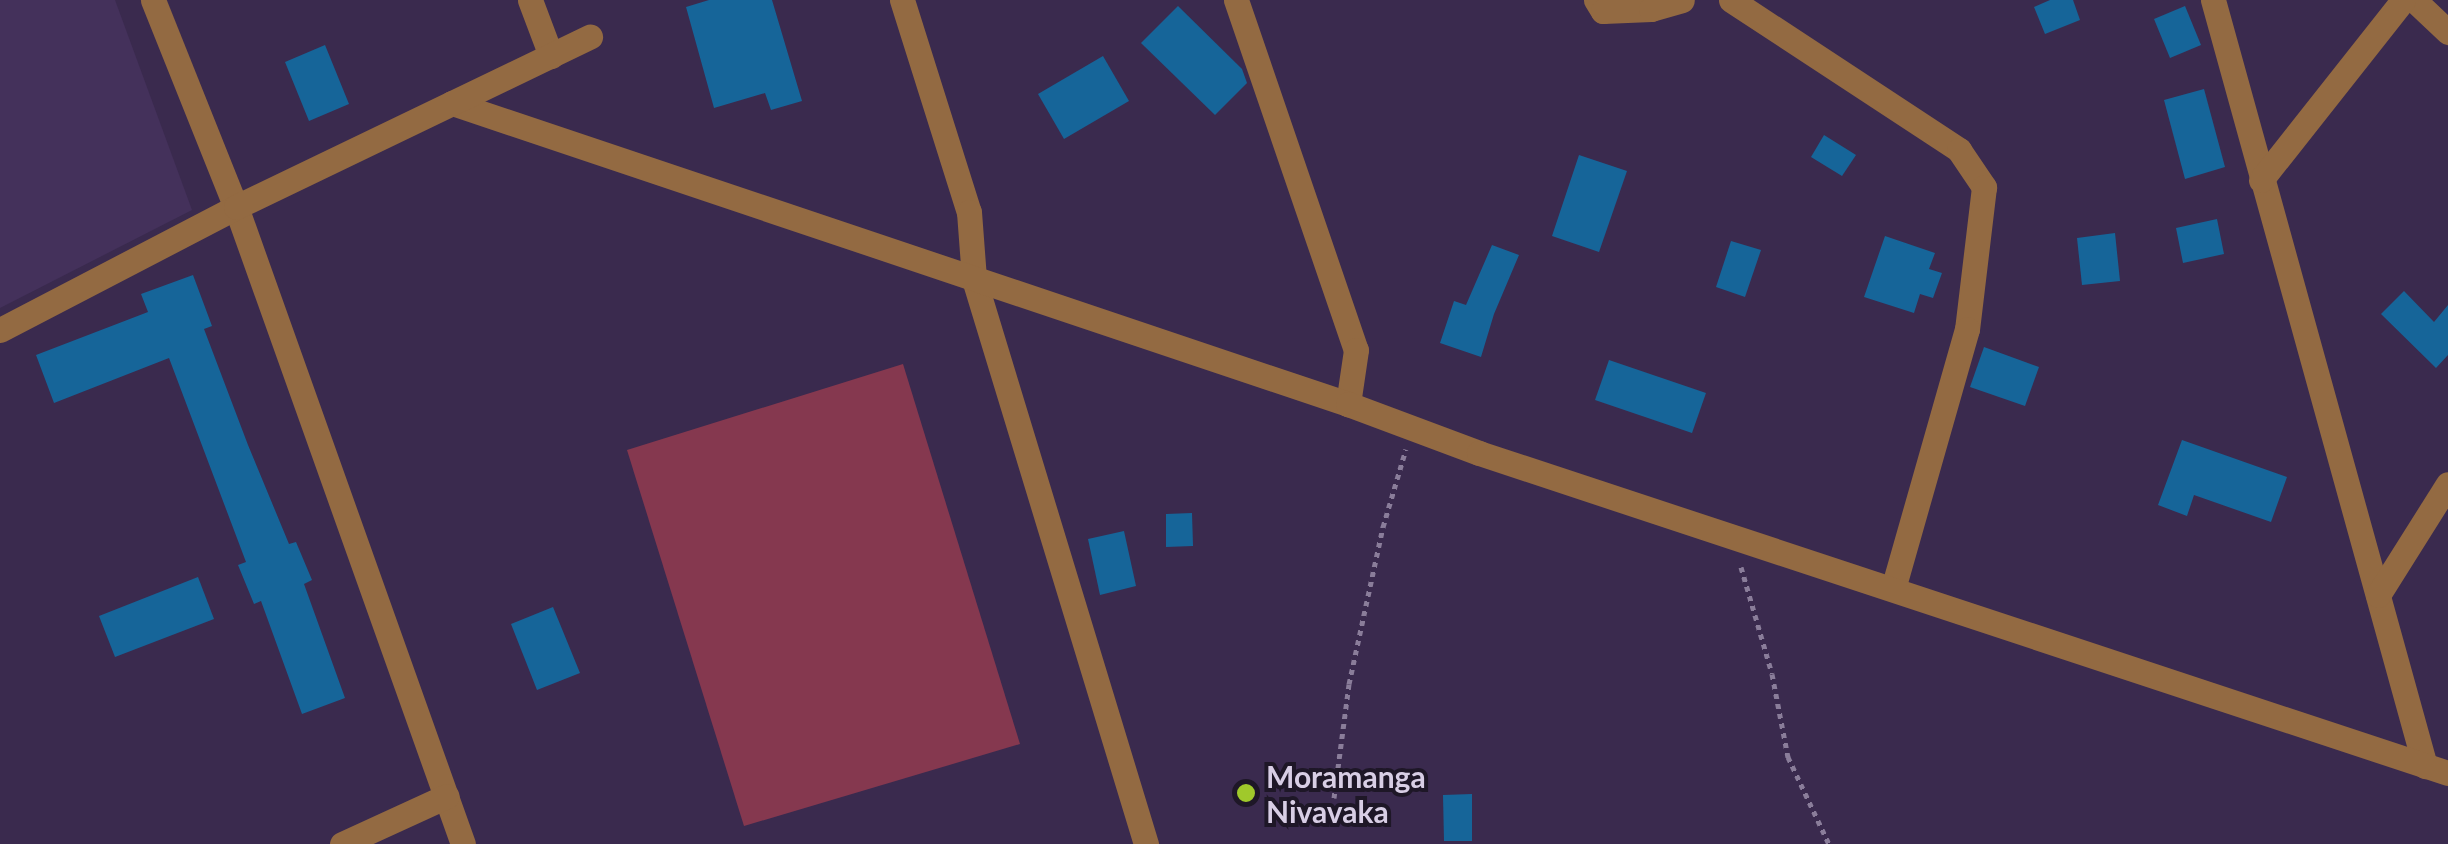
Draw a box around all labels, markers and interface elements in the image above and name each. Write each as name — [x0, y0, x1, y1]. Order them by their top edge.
place label: Moramanga Nivavaka — [1266, 758, 1426, 828]
marker: Moramanga Nivavaka — [1235, 782, 1257, 804]

